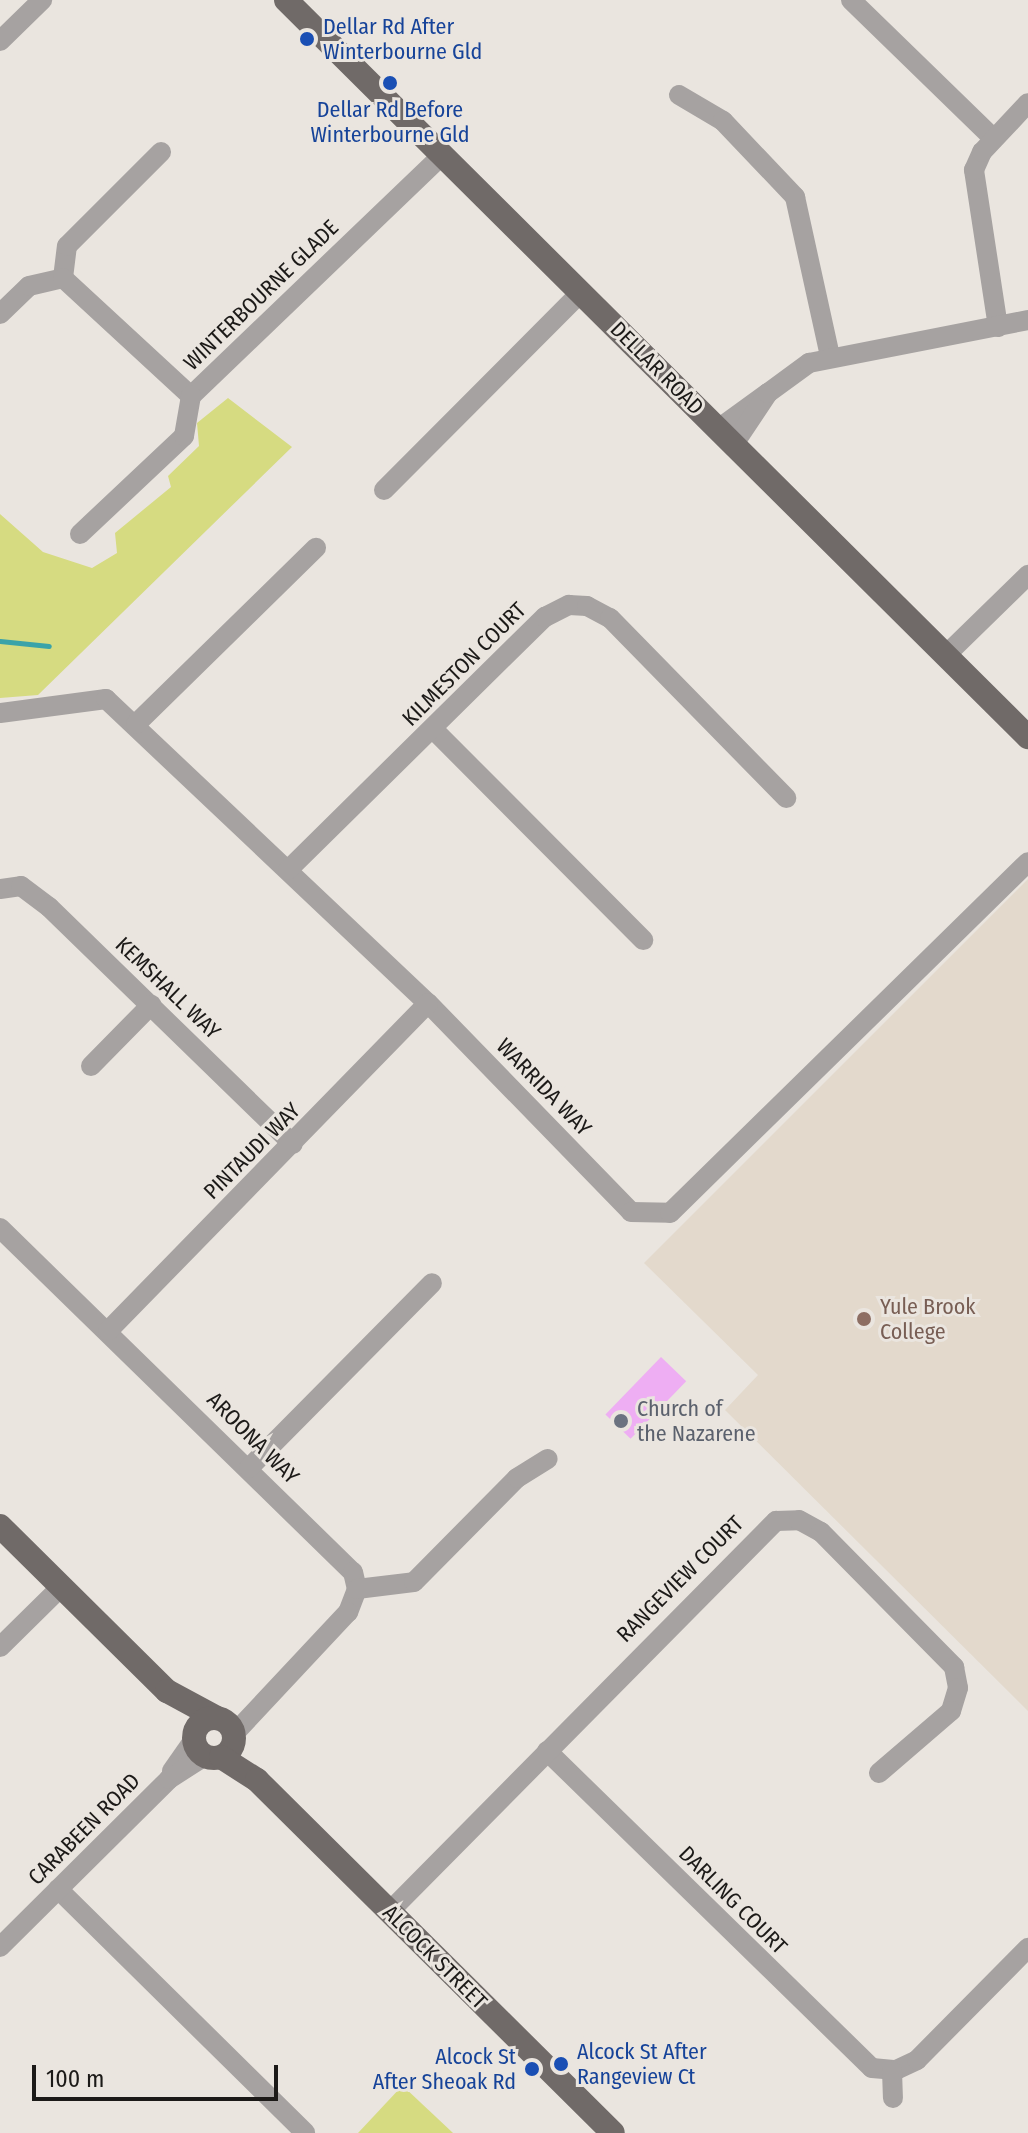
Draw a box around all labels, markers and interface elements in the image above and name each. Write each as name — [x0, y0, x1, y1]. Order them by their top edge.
place label: Dellar Rd After Winterbourne Gld — [323, 13, 482, 64]
marker: Dellar Rd After Winterbourne Gld — [298, 30, 316, 48]
marker: Dellar Rd Before Winterbourne Gld — [381, 74, 399, 92]
place label: Dellar Rd Before Winterbourne Gld — [310, 96, 470, 148]
street label: WINTERBOURNE GLADE — [178, 214, 344, 376]
street label: DELLAR ROAD — [605, 316, 709, 420]
street label: KILMESTON COURT — [397, 597, 531, 731]
street label: KEMSHALL WAY — [110, 931, 226, 1045]
street label: WARRIDA WAY — [491, 1033, 597, 1141]
street label: PINTAUDI WAY — [198, 1097, 306, 1205]
place label: Yule Brook College — [880, 1293, 976, 1344]
marker: Yule Brook College — [855, 1310, 873, 1328]
street label: AROONA WAY — [202, 1387, 304, 1489]
place label: Church of the Nazarene — [637, 1395, 756, 1446]
marker: Church of the Nazarene — [612, 1412, 630, 1430]
street label: RANGEVIEW COURT — [611, 1510, 749, 1648]
street label: CARABEEN ROAD — [23, 1768, 145, 1890]
street label: DARLING COURT — [673, 1840, 793, 1960]
street label: ALCOCK STREET — [377, 1899, 493, 2015]
place label: Alcock St After Rangeview Ct — [577, 2038, 707, 2090]
place label: Alcock St After Sheoak Rd — [373, 2043, 516, 2094]
scale bar — [36, 2049, 282, 2099]
marker: Alcock St After Rangeview Ct — [552, 2055, 570, 2073]
marker: Alcock St After Sheoak Rd — [523, 2060, 541, 2078]
text: 100 m — [46, 2065, 104, 2093]

